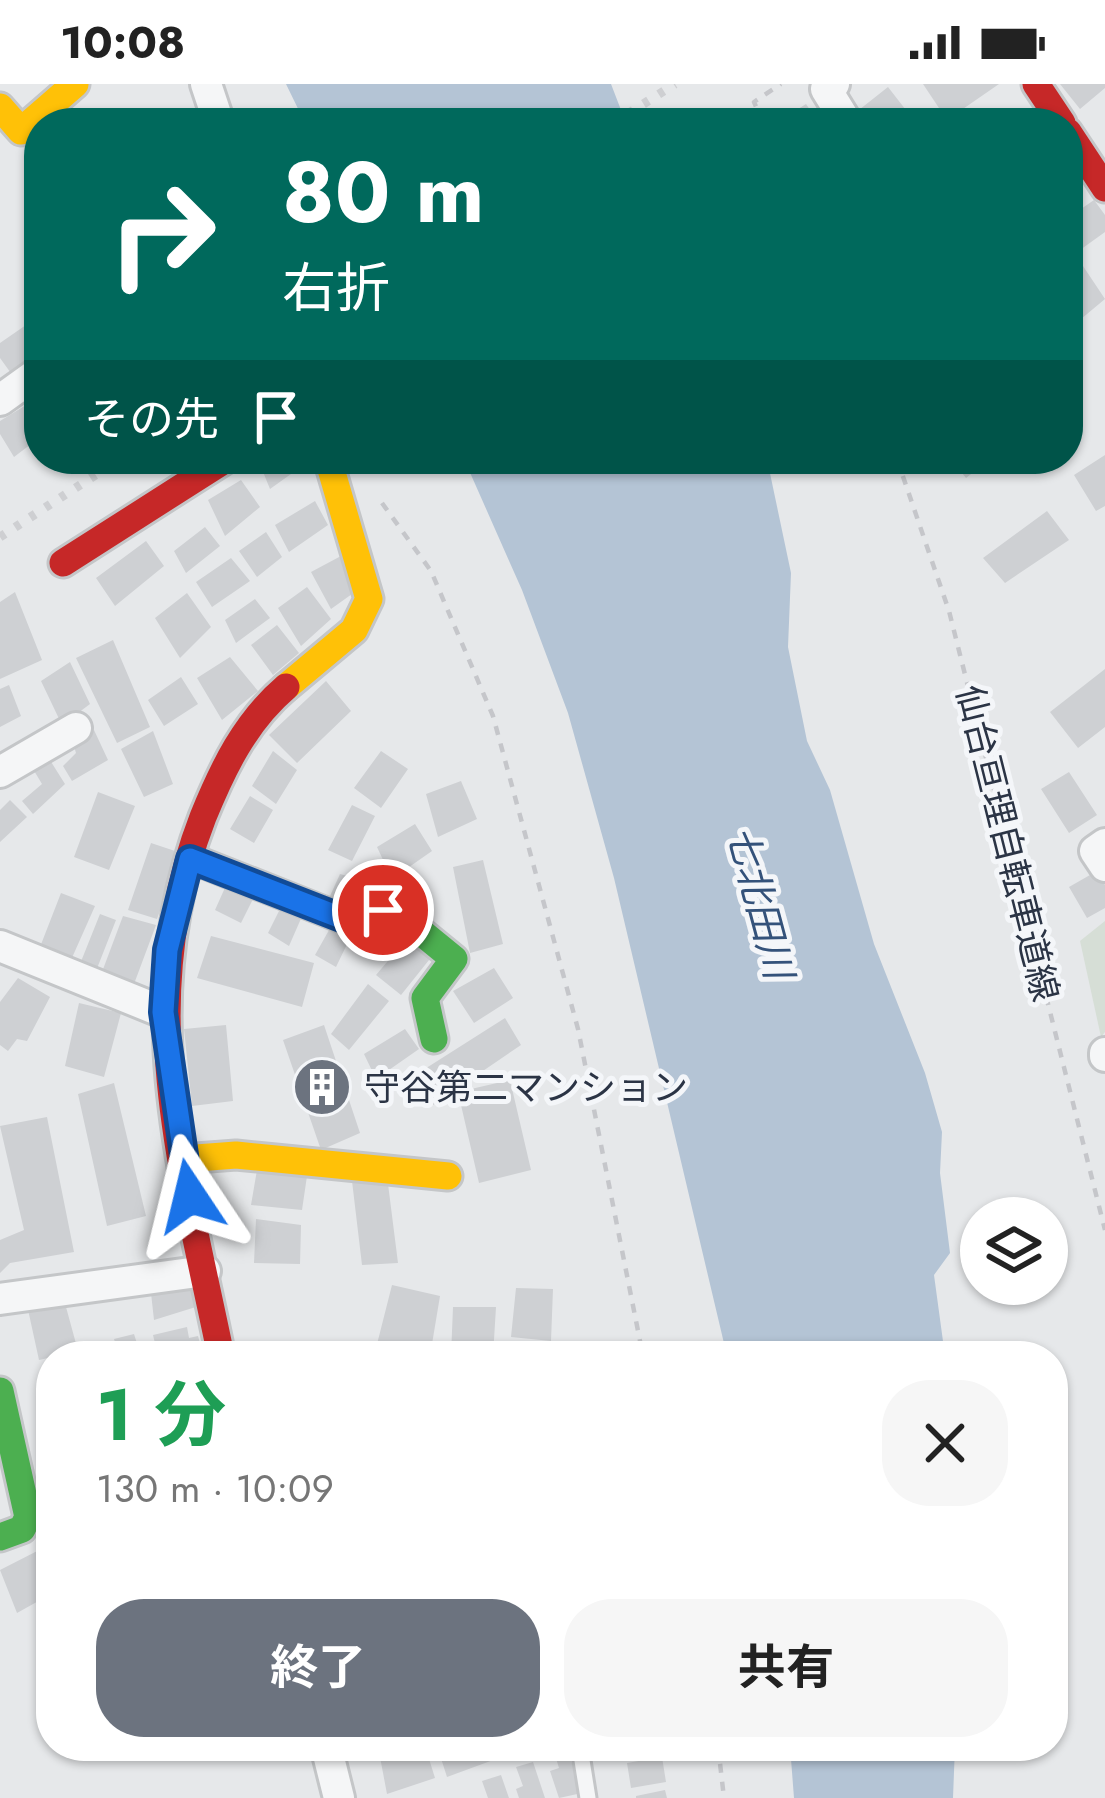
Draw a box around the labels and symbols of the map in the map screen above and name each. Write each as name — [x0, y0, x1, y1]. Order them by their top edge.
street label: 仙台亘理自転車道線 — [944, 680, 1072, 1006]
water label: 七北田川 — [712, 819, 809, 989]
pin — [332, 859, 434, 961]
building icon: 守谷第二マンション — [291, 1056, 353, 1118]
place label: 守谷第二マンション — [364, 1061, 688, 1113]
position arrow — [127, 1133, 253, 1259]

